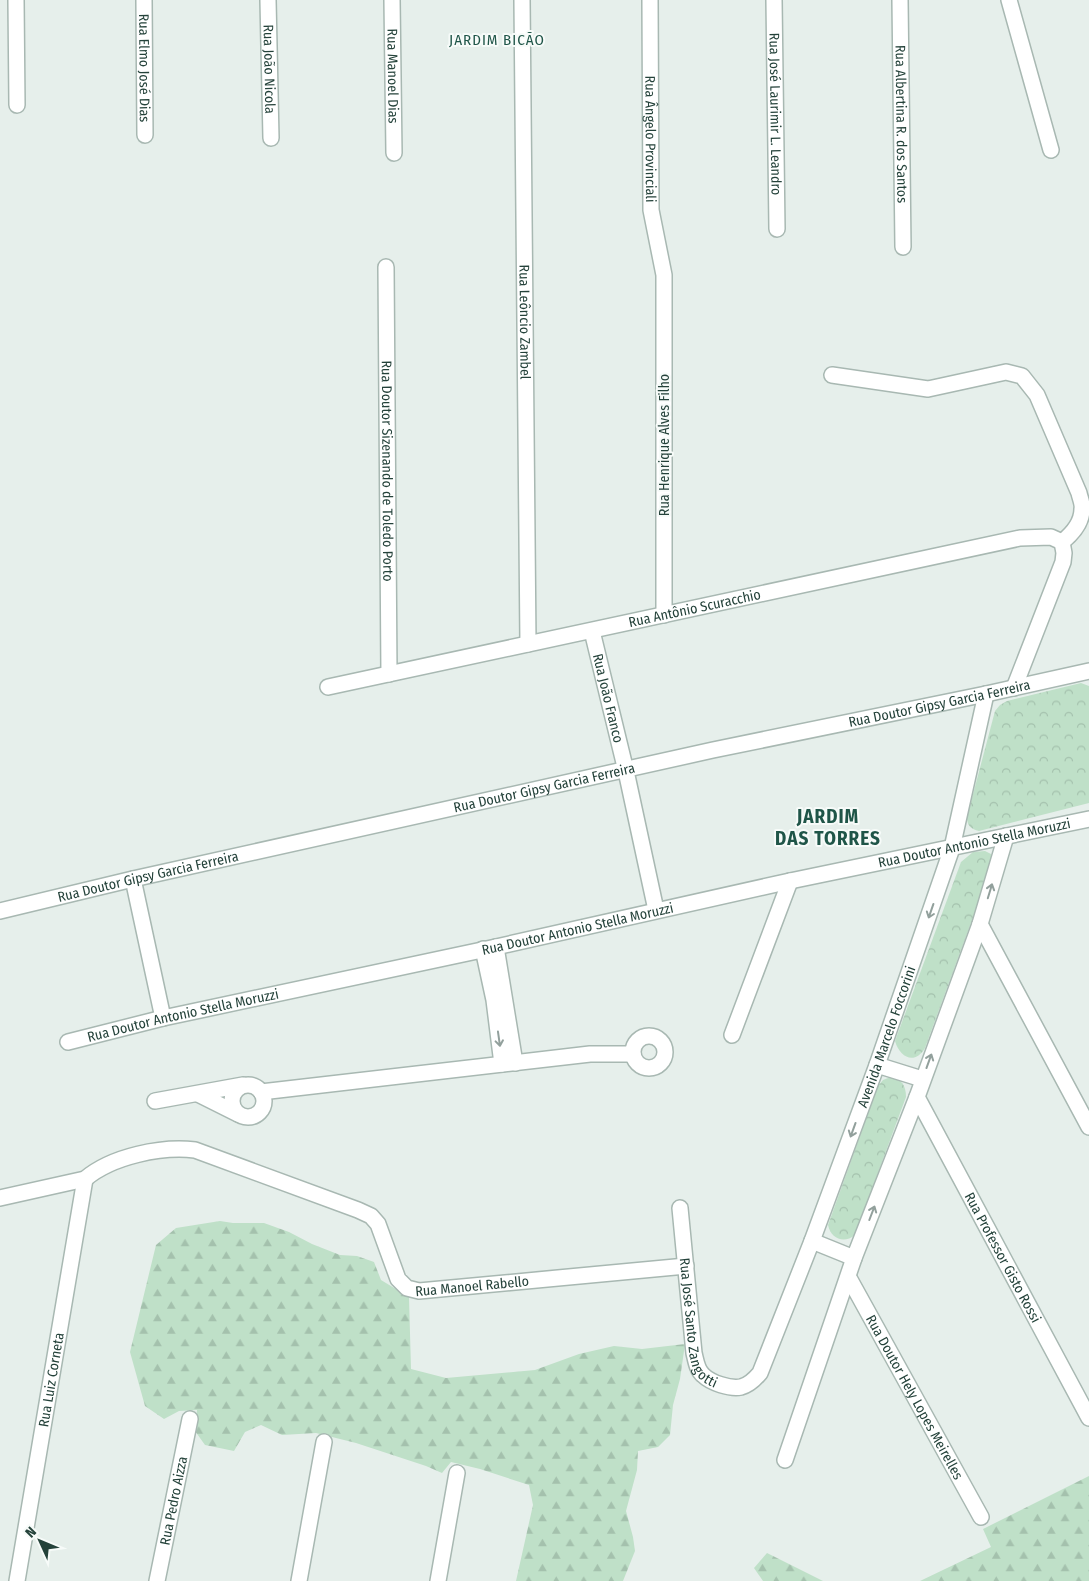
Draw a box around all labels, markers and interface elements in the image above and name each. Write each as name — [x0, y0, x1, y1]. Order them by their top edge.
street label: Rua Elmo José Dias — [136, 14, 153, 122]
street label: Rua João Nicola — [260, 24, 279, 114]
street label: Rua Manoel Dias — [384, 28, 402, 124]
district label: JARDIM BICÃO — [449, 31, 545, 49]
street label: Rua José Laurimir L. Leandro — [766, 33, 785, 195]
street label: Rua Albertina R. dos Santos — [892, 45, 911, 203]
street label: Rua Ângelo Provinciali — [642, 75, 660, 203]
street label: Rua Leôncio Zambel — [516, 264, 534, 380]
street label: Rua Doutor Sizenando de Toledo Porto — [378, 360, 397, 582]
street label: Rua Henrique Alves Filho — [656, 374, 673, 516]
street label: Rua Antônio Scuracchio — [627, 586, 762, 631]
street label: Rua João Franco — [589, 652, 627, 744]
street label: Rua Doutor Gipsy Garcia Ferreira — [847, 676, 1032, 731]
street label: Rua Doutor Gipsy Garcia Ferreira — [452, 759, 636, 816]
district label: JARDIM DAS TORRES — [775, 805, 881, 850]
street label: Rua Doutor Antonio Stella Moruzzi — [877, 815, 1072, 871]
street label: Rua Doutor Gipsy Garcia Ferreira — [56, 847, 240, 905]
one-way arrow — [986, 884, 996, 900]
street label: Rua Doutor Antonio Stella Moruzzi — [480, 899, 675, 958]
one-way arrow — [925, 902, 935, 918]
street label: Avenida Marcelo Foccorini — [854, 964, 919, 1110]
street label: Rua Doutor Antonio Stella Moruzzi — [85, 985, 280, 1045]
one-way arrow — [494, 1031, 504, 1047]
one-way arrow — [925, 1053, 934, 1069]
one-way arrow — [848, 1122, 857, 1137]
street label: Rua Professor Gisto Rossi — [961, 1189, 1045, 1325]
one-way arrow — [868, 1205, 877, 1221]
street label: Rua José Santo Zangotti — [676, 1257, 720, 1391]
street label: Rua Manoel Rabello — [414, 1272, 530, 1300]
street label: Rua Doutor Hely Lopes Meirelles — [862, 1312, 967, 1482]
street label: Rua Luiz Corneta — [35, 1331, 67, 1428]
street label: Rua Pedro Aizza — [156, 1455, 191, 1547]
north arrow — [15, 1516, 65, 1566]
text: N — [22, 1523, 40, 1541]

